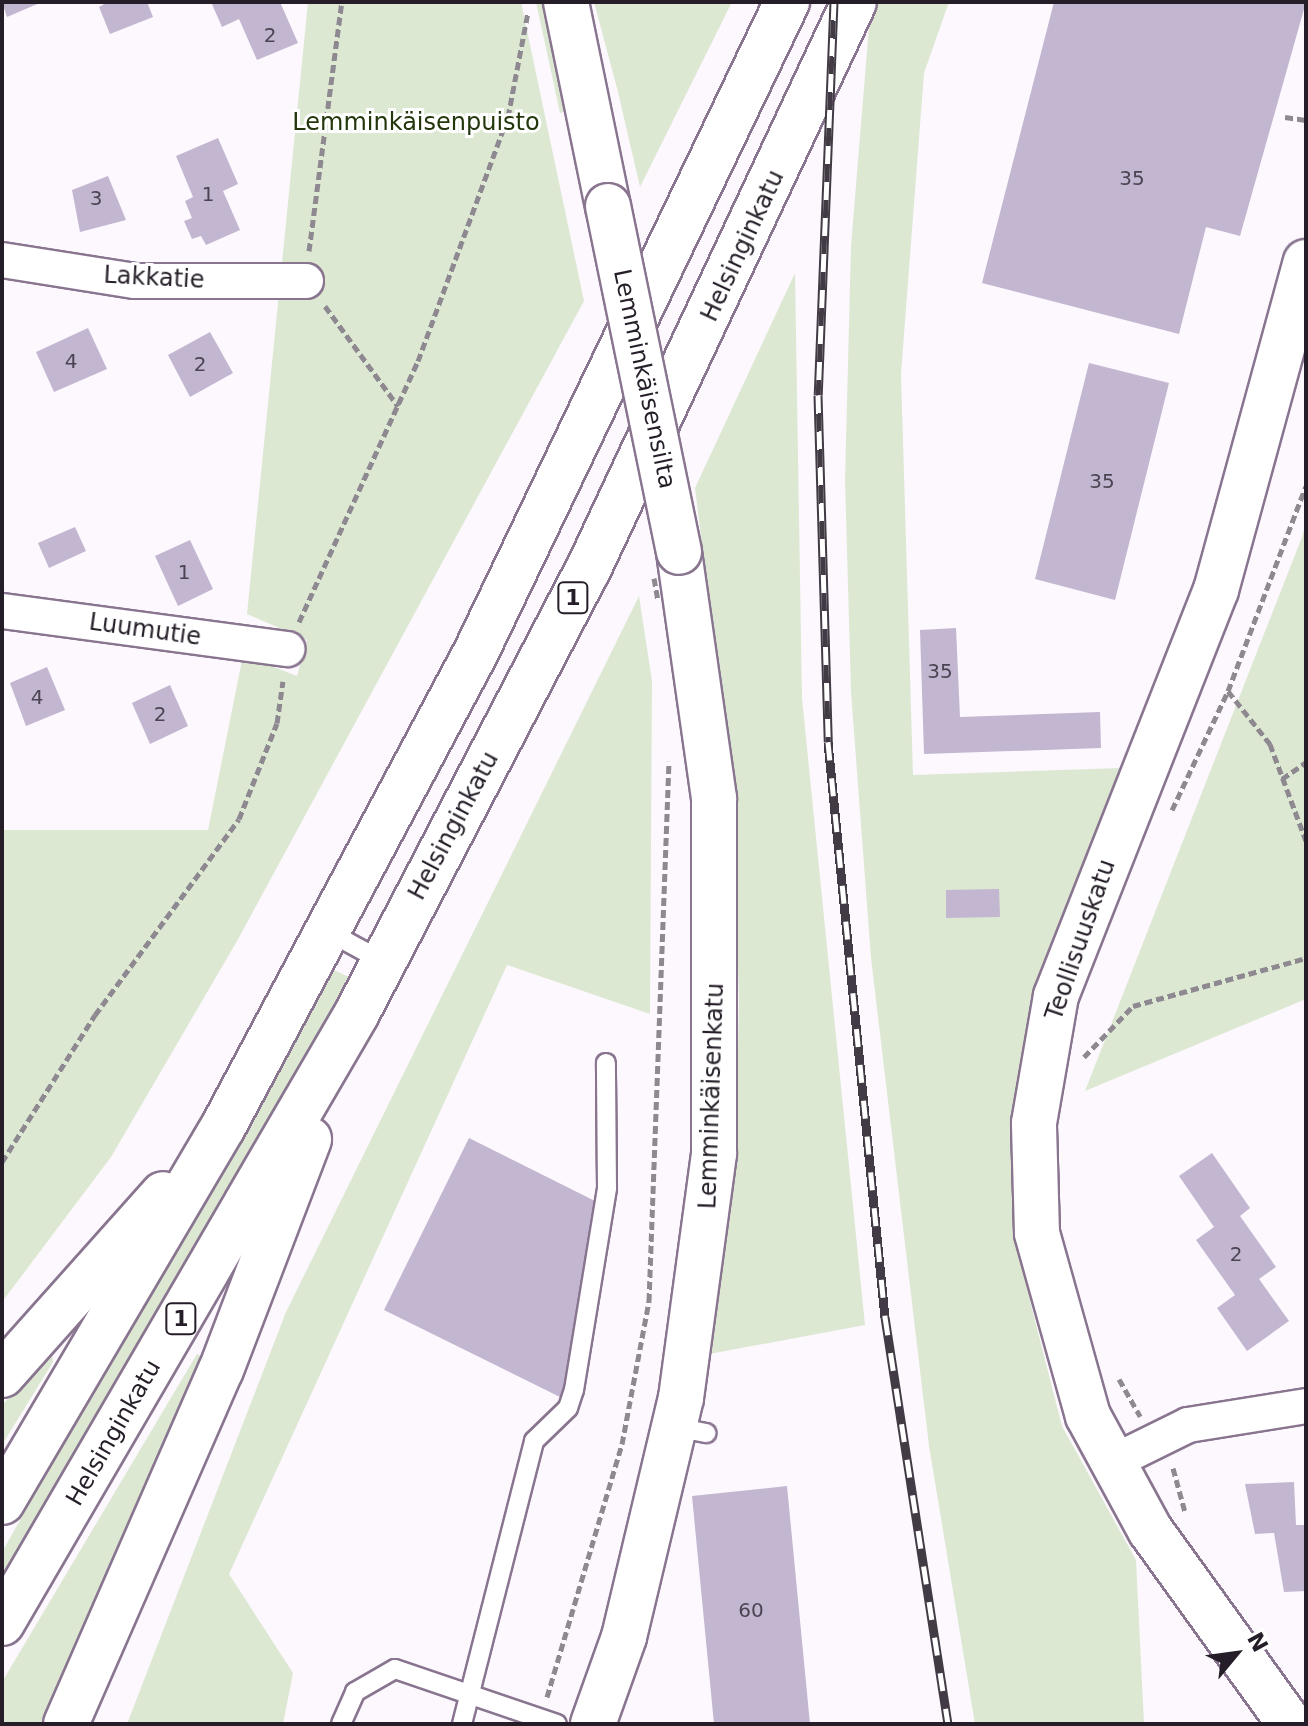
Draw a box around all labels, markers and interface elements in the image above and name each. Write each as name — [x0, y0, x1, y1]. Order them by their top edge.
house number: 2 — [264, 23, 276, 47]
park label: Lemminkäisenpuisto — [292, 109, 540, 137]
street label: Helsinginkatu — [695, 166, 791, 326]
house number: 35 — [1119, 166, 1145, 190]
house number: 1 — [202, 182, 214, 206]
house number: 3 — [90, 186, 102, 210]
street label: Lakkatie — [103, 261, 205, 295]
street label: Lemminkäisensilta — [607, 267, 681, 491]
house number: 4 — [65, 349, 77, 373]
house number: 2 — [194, 352, 206, 376]
house number: 35 — [1089, 469, 1115, 493]
house number: 1 — [178, 560, 190, 584]
road number: 1 — [557, 580, 589, 616]
street label: Luumutie — [87, 608, 203, 652]
house number: 35 — [927, 659, 953, 683]
house number: 4 — [31, 685, 43, 709]
house number: 2 — [154, 702, 166, 726]
street label: Helsinginkatu — [403, 747, 505, 905]
street label: Teollisuuskatu — [1040, 856, 1122, 1024]
street label: Lemminkäisenkatu — [694, 982, 730, 1210]
house number: 2 — [1230, 1242, 1242, 1266]
road number: 1 — [165, 1301, 197, 1337]
street label: Helsinginkatu — [61, 1355, 167, 1511]
house number: 60 — [738, 1598, 764, 1622]
north arrow — [1196, 1614, 1276, 1694]
text: N — [1242, 1628, 1273, 1656]

